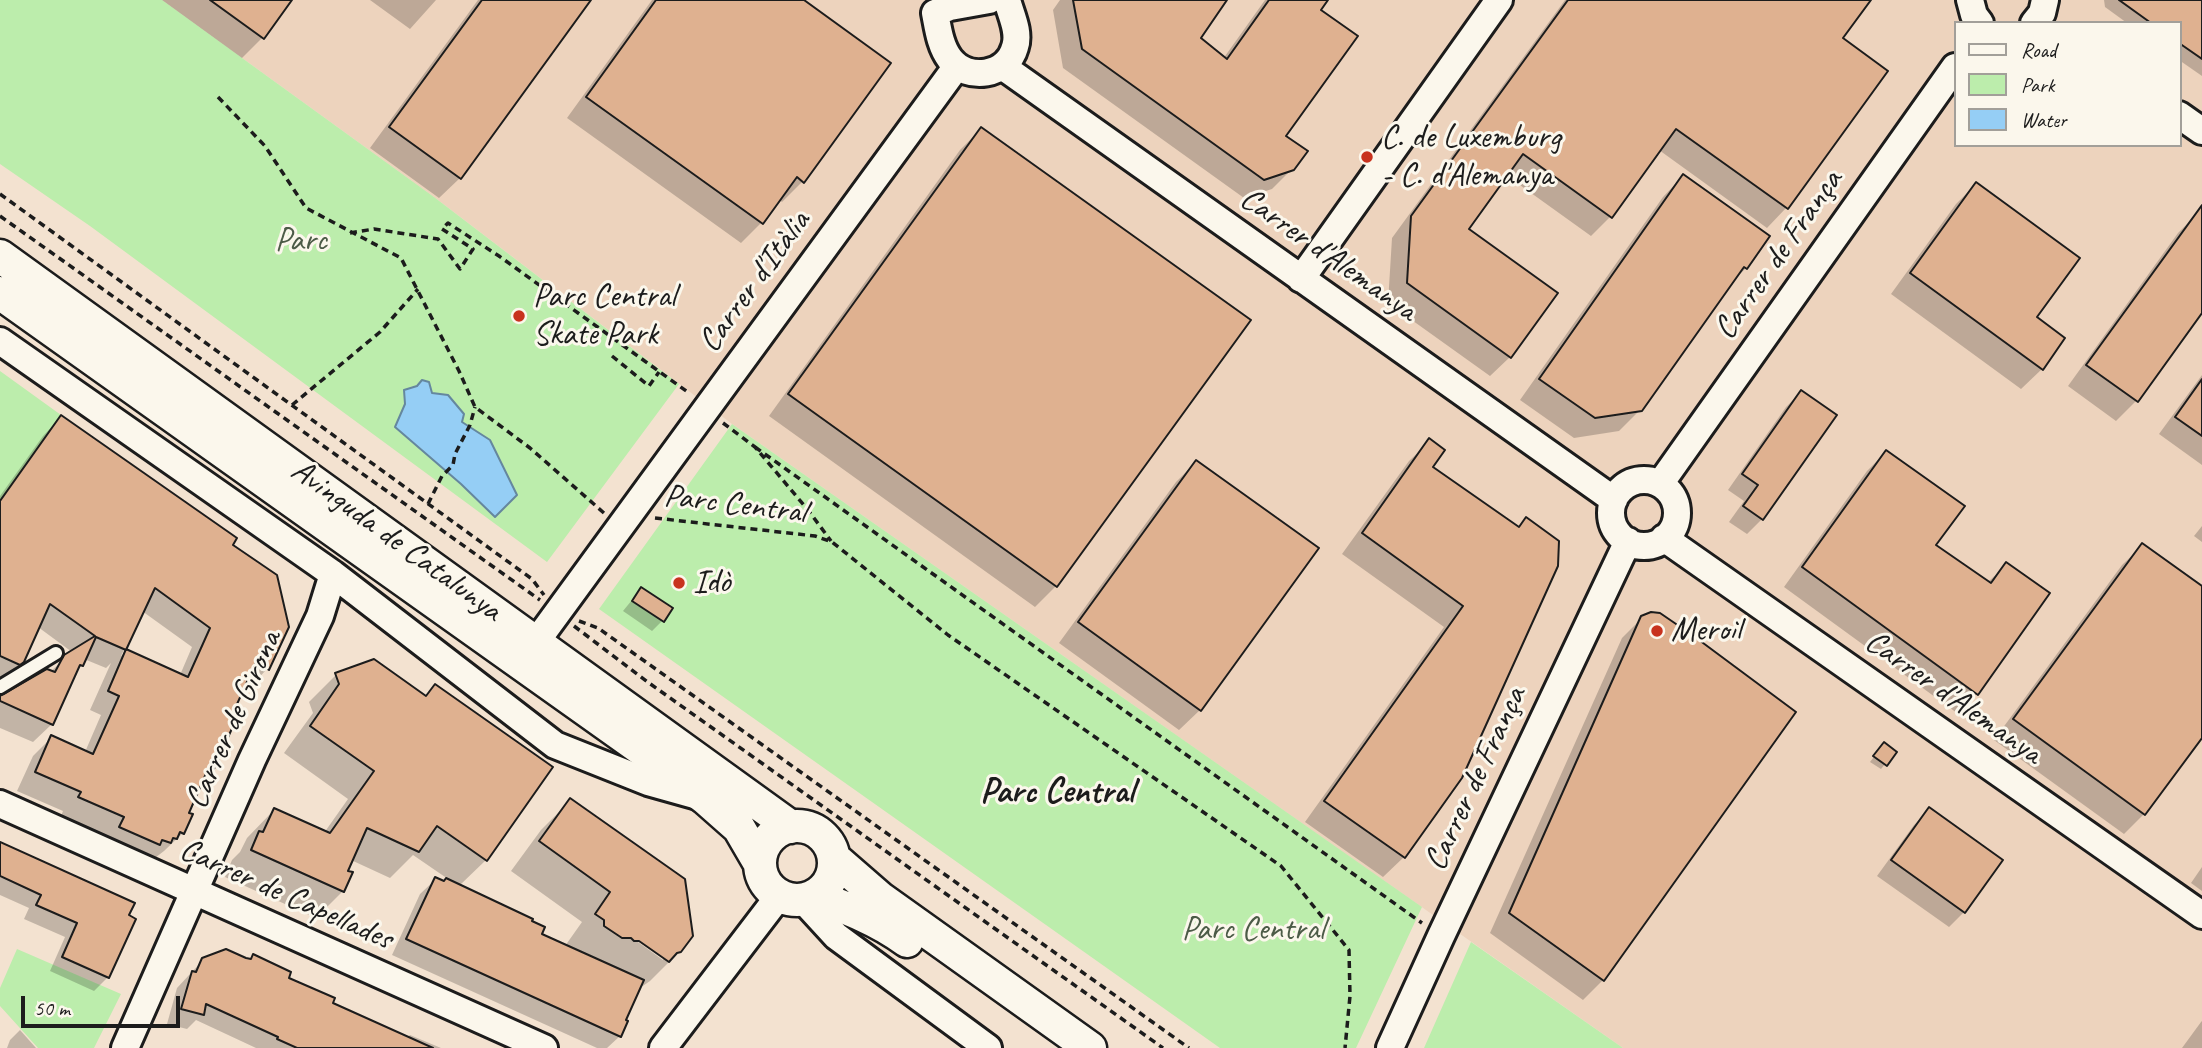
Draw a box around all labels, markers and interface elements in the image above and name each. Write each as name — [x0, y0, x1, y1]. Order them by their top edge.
legend — [1954, 21, 2181, 147]
text: Road — [2021, 37, 2056, 63]
text: Park — [2021, 72, 2054, 98]
text: Water — [2021, 107, 2067, 133]
place label: C. de Luxemburg - C. d'Alemanya — [1381, 118, 1560, 196]
marker: C. de Luxemburg - C. d'Alemanya — [1359, 149, 1375, 165]
street label: Carrer de França — [1706, 163, 1852, 347]
street label: Carrer d'Alemanya — [1232, 179, 1424, 331]
street label: Carrer d'Itàlia — [690, 204, 820, 360]
park label: Parc — [275, 221, 327, 261]
place label: Parc Central Skate Park — [533, 277, 676, 355]
marker: Parc Central Skate Park — [511, 308, 527, 324]
street label: Avinguda de Catalunya — [283, 451, 509, 631]
street label: Parc Central — [662, 477, 808, 533]
place label: Idò — [693, 563, 730, 603]
marker: Idò — [671, 575, 687, 591]
place label: Meroil — [1671, 611, 1741, 651]
street label: Carrer d'Alemanya — [1857, 622, 2049, 774]
marker: Meroil — [1649, 623, 1665, 639]
street label: Carrer de Girona — [177, 625, 291, 815]
street label: Carrer de França — [1416, 681, 1536, 877]
district label: Parc Central — [980, 772, 1134, 814]
street label: Carrer de Capellades — [173, 830, 399, 960]
park label: Parc Central — [1182, 910, 1324, 950]
scale bar — [24, 982, 184, 1026]
text: 50 m — [34, 995, 70, 1021]

